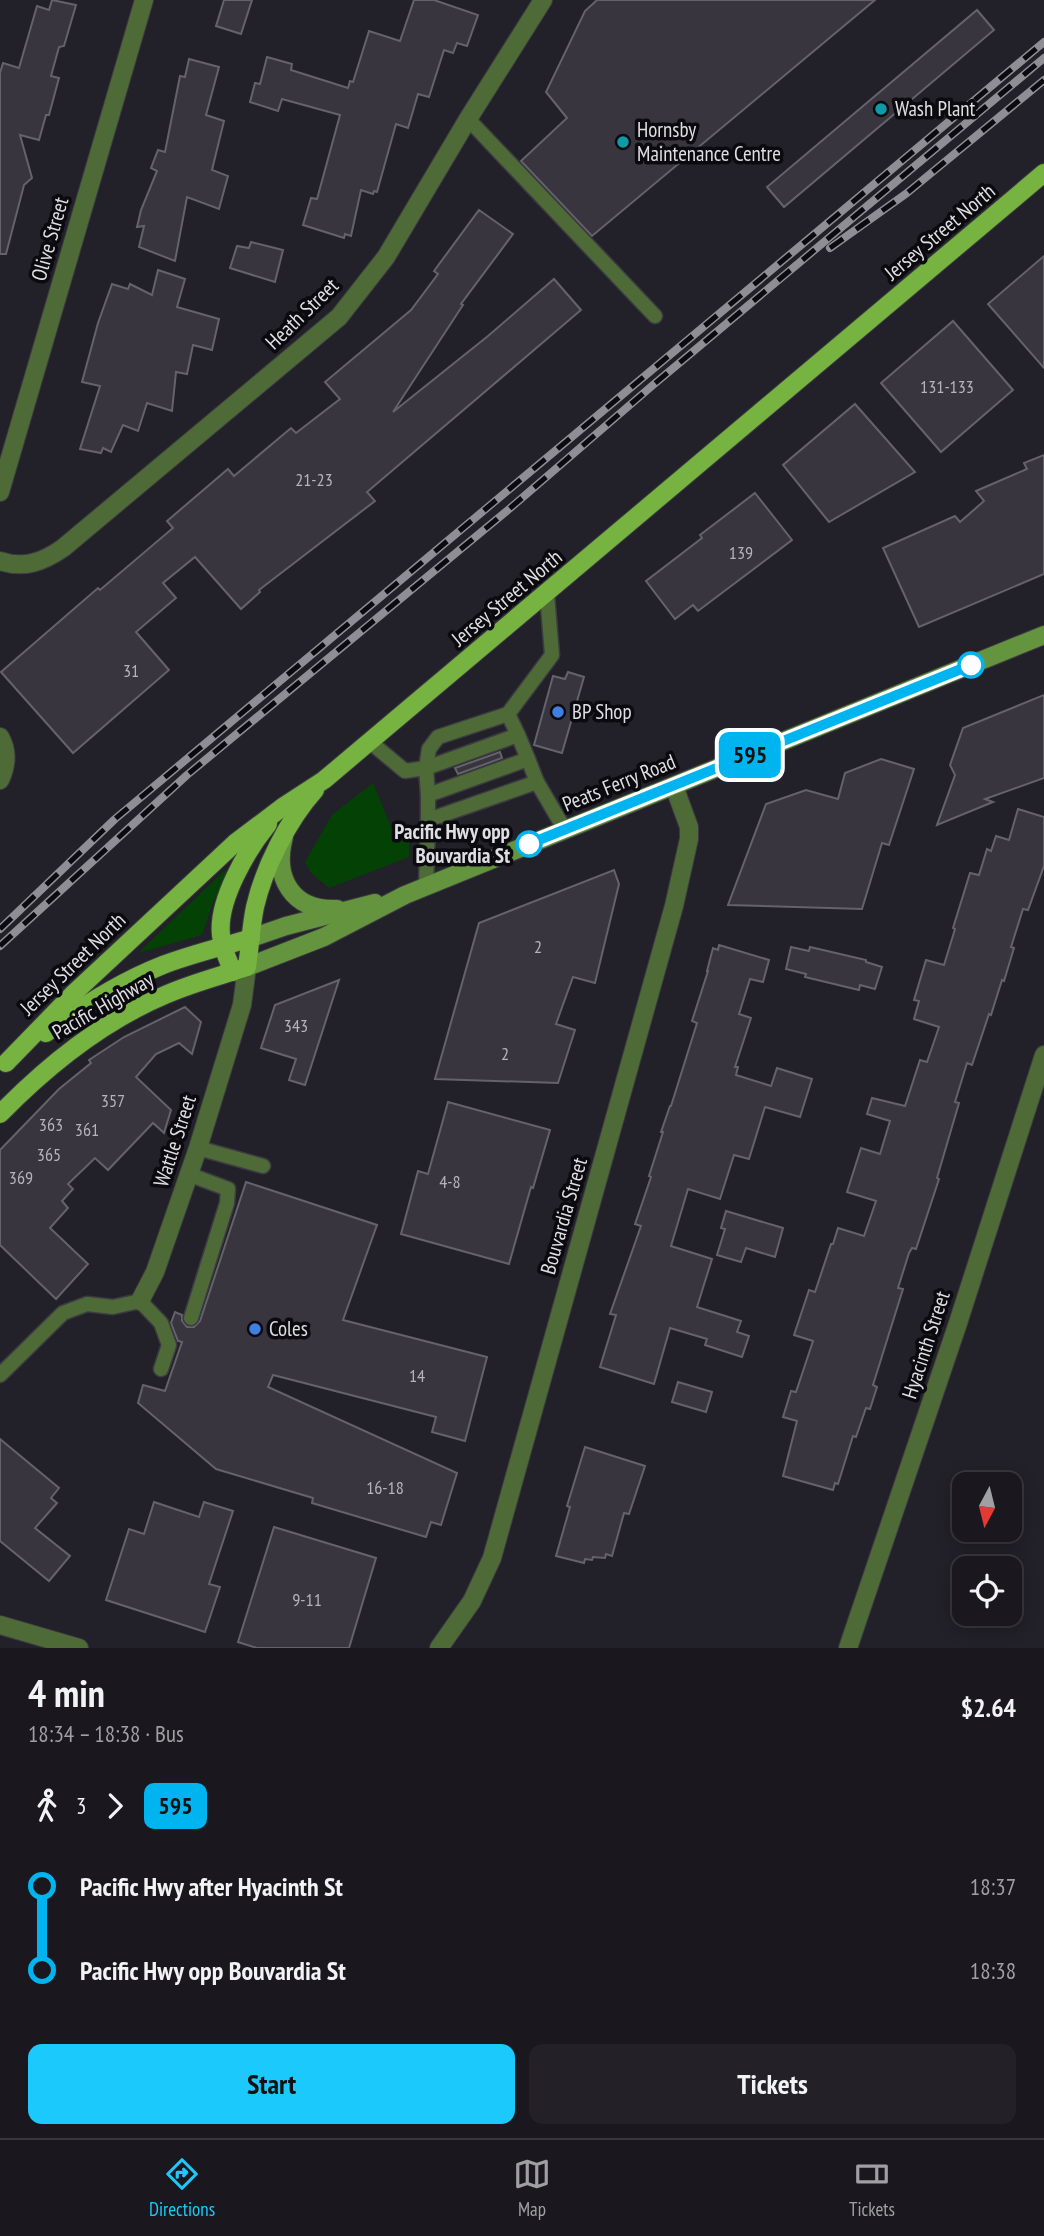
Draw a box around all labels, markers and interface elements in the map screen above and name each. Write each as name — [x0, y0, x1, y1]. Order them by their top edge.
place label: Wash Plant — [895, 95, 976, 122]
marker: Wash Plant — [873, 101, 889, 117]
place label: Hornsby Maintenance Centre — [637, 116, 781, 167]
marker: Hornsby Maintenance Centre — [615, 134, 631, 150]
street label: Jersey Street North — [878, 177, 1001, 286]
street label: Olive Street — [25, 194, 74, 284]
street label: Heath Street — [259, 272, 344, 355]
house number: 131-133 — [920, 375, 974, 398]
house number: 21-23 — [295, 468, 333, 491]
house number: 139 — [729, 541, 753, 564]
street label: Jersey Street North — [445, 543, 568, 652]
unlabelled marker — [958, 652, 984, 678]
house number: 31 — [123, 659, 139, 682]
place label: BP Shop — [572, 698, 632, 725]
marker: BP Shop — [550, 704, 566, 720]
line badge: 595 — [710, 732, 790, 778]
text: 595 — [733, 739, 767, 770]
street label: Peats Ferry Road — [558, 748, 679, 817]
place label: Pacific Hwy opp Bouvardia St — [394, 818, 510, 869]
marker: Pacific Hwy opp Bouvardia St — [516, 831, 542, 857]
street label: Jersey Street North — [14, 907, 131, 1021]
house number: 2 — [534, 935, 542, 958]
street label: Pacific Highway — [47, 966, 158, 1045]
house number: 343 — [284, 1014, 308, 1037]
house number: 2 — [501, 1042, 509, 1065]
house number: 357 — [101, 1089, 125, 1112]
street label: Wattle Street — [147, 1091, 202, 1190]
house number: 363 — [39, 1113, 63, 1136]
house number: 361 — [75, 1118, 99, 1141]
house number: 365 — [37, 1143, 61, 1166]
street label: Bouvardia Street — [534, 1154, 593, 1277]
house number: 369 — [9, 1166, 33, 1189]
house number: 4-8 — [439, 1170, 461, 1193]
street label: Hyacinth Street — [895, 1287, 956, 1402]
place label: Coles — [269, 1315, 308, 1342]
marker: Coles — [247, 1321, 263, 1337]
house number: 14 — [409, 1364, 425, 1387]
north arrow — [952, 1472, 1022, 1542]
map controls — [952, 1472, 1022, 1626]
house number: 16-18 — [366, 1476, 404, 1499]
button: locate — [952, 1556, 1022, 1626]
house number: 9-11 — [292, 1588, 322, 1611]
text: 4 min — [28, 1668, 105, 1717]
text: $2.64 — [961, 1691, 1016, 1724]
text: 18:34 – 18:38 · Bus — [28, 1719, 184, 1748]
icon: walk — [28, 1787, 66, 1825]
icon: forward — [96, 1787, 134, 1825]
text: 595 — [158, 1790, 193, 1821]
text: 3 — [76, 1791, 86, 1820]
text: Pacific Hwy after Hyacinth St — [80, 1870, 343, 1903]
text: 18:37 — [970, 1872, 1016, 1901]
text: Pacific Hwy opp Bouvardia St — [80, 1954, 346, 1987]
text: 18:38 — [970, 1956, 1016, 1985]
button: Start — [28, 2044, 515, 2124]
button: Tickets — [529, 2044, 1016, 2124]
tab: Directions — [149, 2155, 215, 2221]
tab: Map — [513, 2155, 551, 2221]
tab: Tickets — [849, 2155, 895, 2221]

